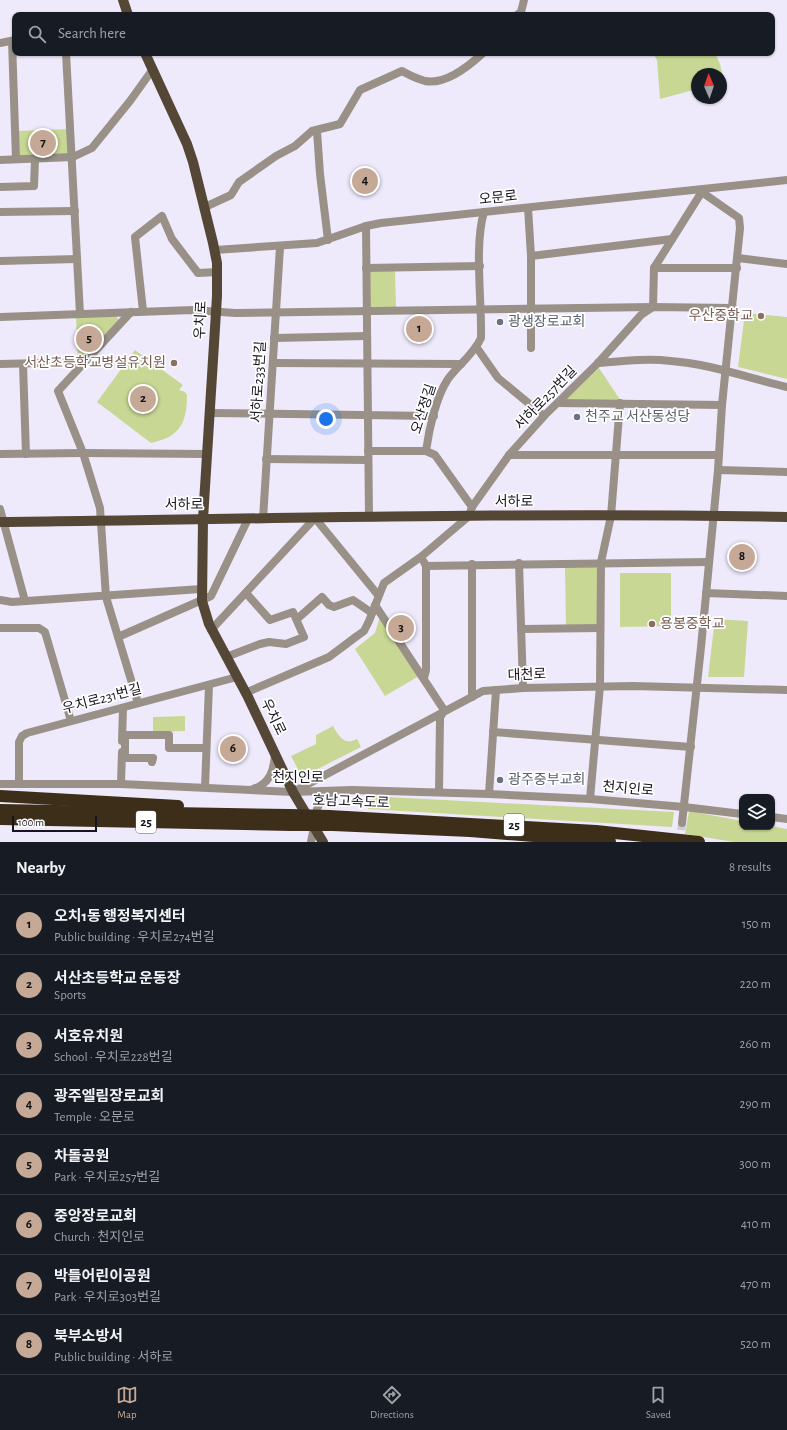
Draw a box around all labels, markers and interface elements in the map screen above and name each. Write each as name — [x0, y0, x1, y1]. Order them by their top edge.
search box — [12, 12, 775, 56]
icon: search — [26, 23, 48, 45]
text: Search here — [58, 26, 126, 41]
north arrow — [691, 68, 727, 104]
pin: 7 — [30, 128, 56, 158]
pin: 4 — [352, 166, 378, 196]
street label: 오문로 — [478, 189, 518, 207]
street label: 우치로 — [192, 300, 209, 340]
place label: 우산중학교 — [689, 307, 753, 323]
marker: 우산중학교 — [756, 311, 766, 321]
pin: 1 — [406, 314, 432, 344]
place label: 광생장로교회 — [508, 314, 585, 329]
marker: 광생장로교회 — [495, 317, 505, 327]
pin: 5 — [76, 324, 102, 354]
street label: 서하로233번길 — [249, 340, 268, 423]
place label: 서산초등학교병설유치원 — [24, 354, 166, 370]
marker: 서산초등학교병설유치원 — [169, 358, 179, 368]
street label: 서하로257번길 — [512, 363, 580, 433]
street label: 오산정길 — [408, 382, 439, 436]
pin: 2 — [130, 384, 156, 414]
place label: 천주교 서산동성당 — [585, 408, 690, 424]
your location — [316, 409, 336, 429]
marker: 천주교 서산동성당 — [572, 412, 582, 422]
street label: 서하로 — [495, 494, 533, 509]
street label: 서하로 — [165, 497, 203, 512]
pin: 8 — [729, 542, 755, 572]
pin: 3 — [388, 613, 414, 643]
place label: 용봉중학교 — [660, 615, 725, 631]
marker: 용봉중학교 — [647, 619, 657, 629]
street label: 대천로 — [507, 665, 547, 683]
street label: 우치로231번길 — [61, 681, 143, 716]
street label: 우치로 — [258, 696, 289, 738]
pin: 6 — [220, 734, 246, 764]
street label: 천지인로 — [272, 769, 324, 785]
place label: 광주중부교회 — [508, 772, 585, 787]
marker: 광주중부교회 — [495, 775, 505, 785]
street label: 천지인로 — [602, 778, 655, 798]
street label: 호남고속도로 — [312, 793, 390, 810]
map controls — [739, 794, 775, 830]
button: layers — [739, 794, 775, 830]
road number: 25 — [136, 811, 156, 833]
scale bar — [12, 814, 97, 833]
road number: 25 — [504, 814, 524, 836]
text: 100 m — [18, 817, 44, 828]
text: Nearby — [16, 859, 66, 876]
text: 8 results — [729, 861, 771, 874]
text: 오치1동 행정복지센터 — [54, 909, 186, 924]
text: 1 — [27, 918, 31, 931]
text: 150 m — [742, 918, 771, 931]
text: Public building · 우치로274번길 — [54, 931, 215, 944]
text: 서산초등학교 운동장 — [54, 971, 180, 986]
text: 2 — [26, 978, 32, 991]
text: 220 m — [740, 978, 771, 991]
text: Sports — [54, 989, 86, 1002]
text: 서호유치원 — [54, 1029, 123, 1044]
text: 3 — [26, 1038, 32, 1051]
text: 260 m — [740, 1038, 771, 1051]
text: School · 우치로228번길 — [54, 1051, 173, 1064]
text: 광주엘림장로교회 — [54, 1089, 164, 1104]
text: 4 — [26, 1098, 32, 1111]
text: 290 m — [740, 1098, 771, 1111]
text: Temple · 오문로 — [54, 1111, 135, 1124]
text: 차돌공원 — [54, 1149, 109, 1164]
text: 5 — [26, 1158, 32, 1171]
text: 300 m — [739, 1158, 771, 1171]
text: Park · 우치로257번길 — [54, 1171, 160, 1184]
text: 중앙장로교회 — [54, 1209, 137, 1224]
text: 6 — [26, 1218, 32, 1231]
text: 410 m — [741, 1218, 771, 1231]
text: Church · 천지인로 — [54, 1231, 145, 1244]
text: 박들어린이공원 — [54, 1269, 151, 1284]
text: 7 — [26, 1278, 32, 1291]
text: 470 m — [740, 1278, 771, 1291]
text: Park · 우치로303번길 — [54, 1291, 161, 1304]
text: 북부소방서 — [54, 1329, 123, 1344]
text: 8 — [26, 1338, 32, 1351]
text: 520 m — [740, 1338, 771, 1351]
text: Public building · 서하로 — [54, 1351, 173, 1364]
tab: Map — [116, 1384, 138, 1421]
tab: Directions — [370, 1384, 414, 1421]
tab: Saved — [646, 1384, 671, 1421]

